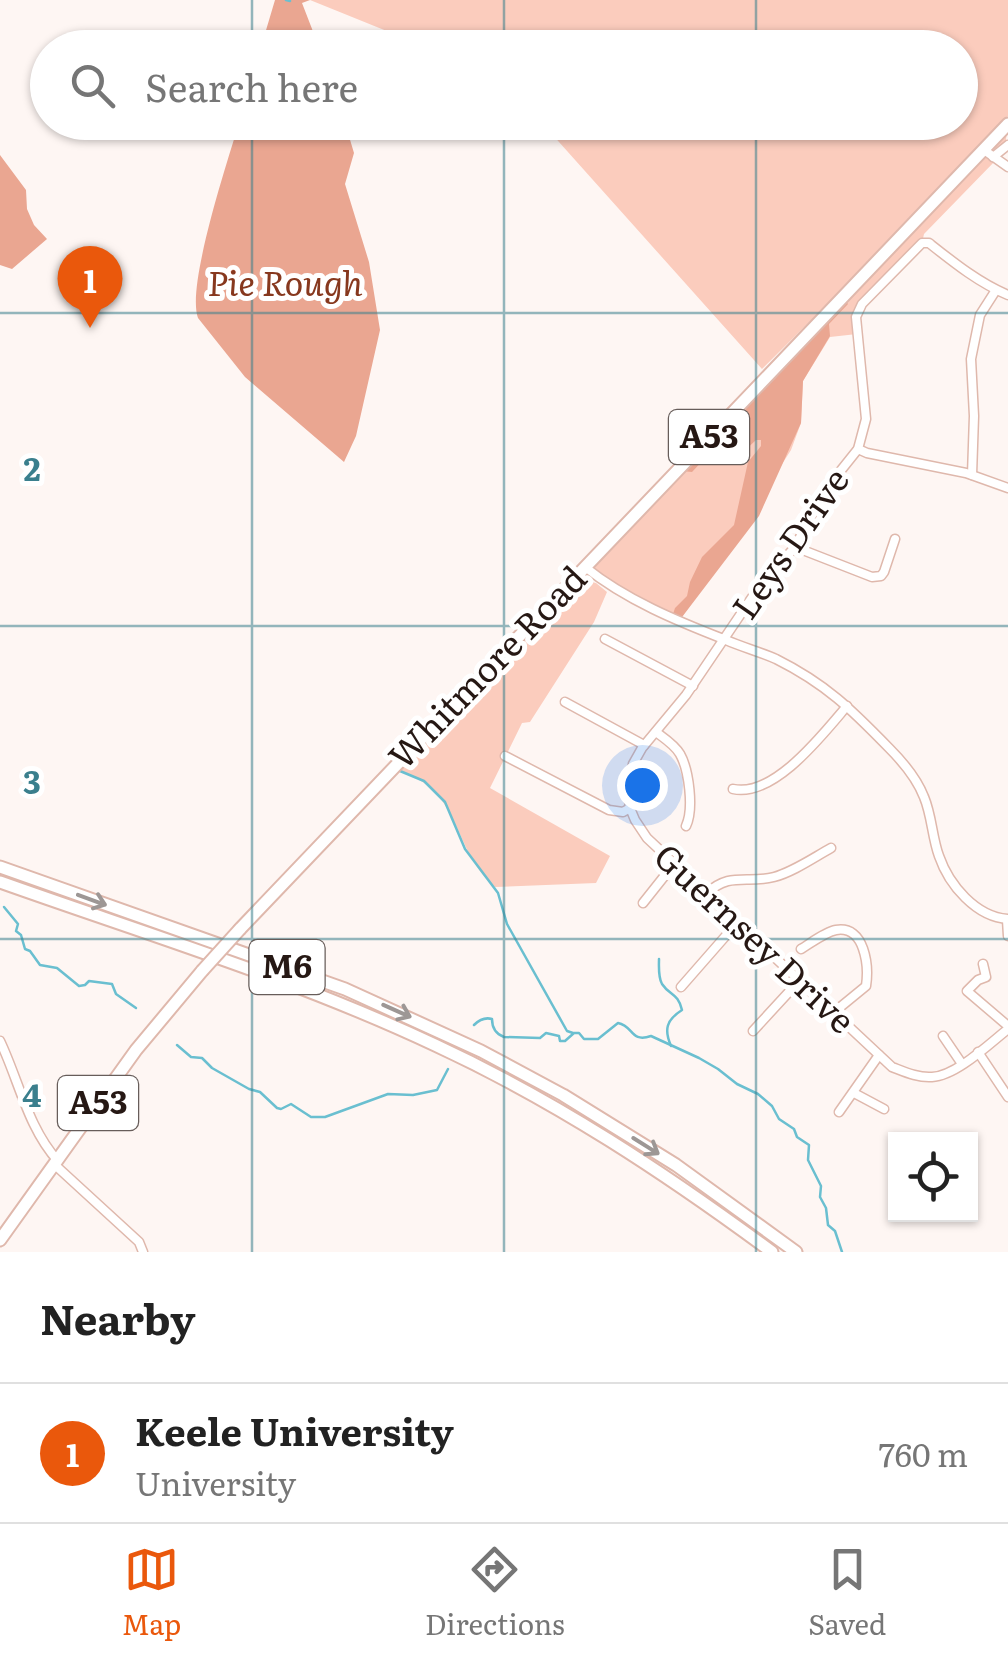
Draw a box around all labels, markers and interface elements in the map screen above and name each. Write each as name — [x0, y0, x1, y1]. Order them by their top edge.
search box — [30, 30, 978, 140]
text: Search here — [145, 57, 358, 114]
icon: search — [65, 58, 120, 113]
pin: 1 — [58, 245, 122, 328]
park label: Pie Rough — [207, 255, 363, 307]
road number: A53 — [669, 410, 749, 464]
text: 2 — [23, 443, 41, 491]
street label: Leys Drive — [717, 456, 860, 628]
street label: Whitmore Road — [375, 552, 597, 780]
text: 3 — [23, 756, 41, 804]
your location — [617, 760, 668, 811]
street label: Guernsey Drive — [644, 830, 868, 1044]
one-way arrow — [75, 892, 106, 910]
road number: M6 — [250, 940, 324, 994]
one-way arrow — [381, 1003, 412, 1021]
text: 4 — [22, 1069, 42, 1117]
road number: A53 — [58, 1076, 138, 1130]
map controls — [888, 1132, 978, 1222]
button: locate — [888, 1132, 978, 1222]
one-way arrow — [631, 1136, 660, 1156]
text: Nearby — [40, 1286, 196, 1348]
text: Keele University — [135, 1401, 454, 1458]
text: 1 — [66, 1429, 79, 1477]
text: 760 m — [879, 1429, 968, 1477]
text: University — [135, 1458, 296, 1506]
tab: Map — [122, 1542, 181, 1644]
tab: Directions — [425, 1542, 565, 1644]
tab: Saved — [808, 1542, 886, 1644]

